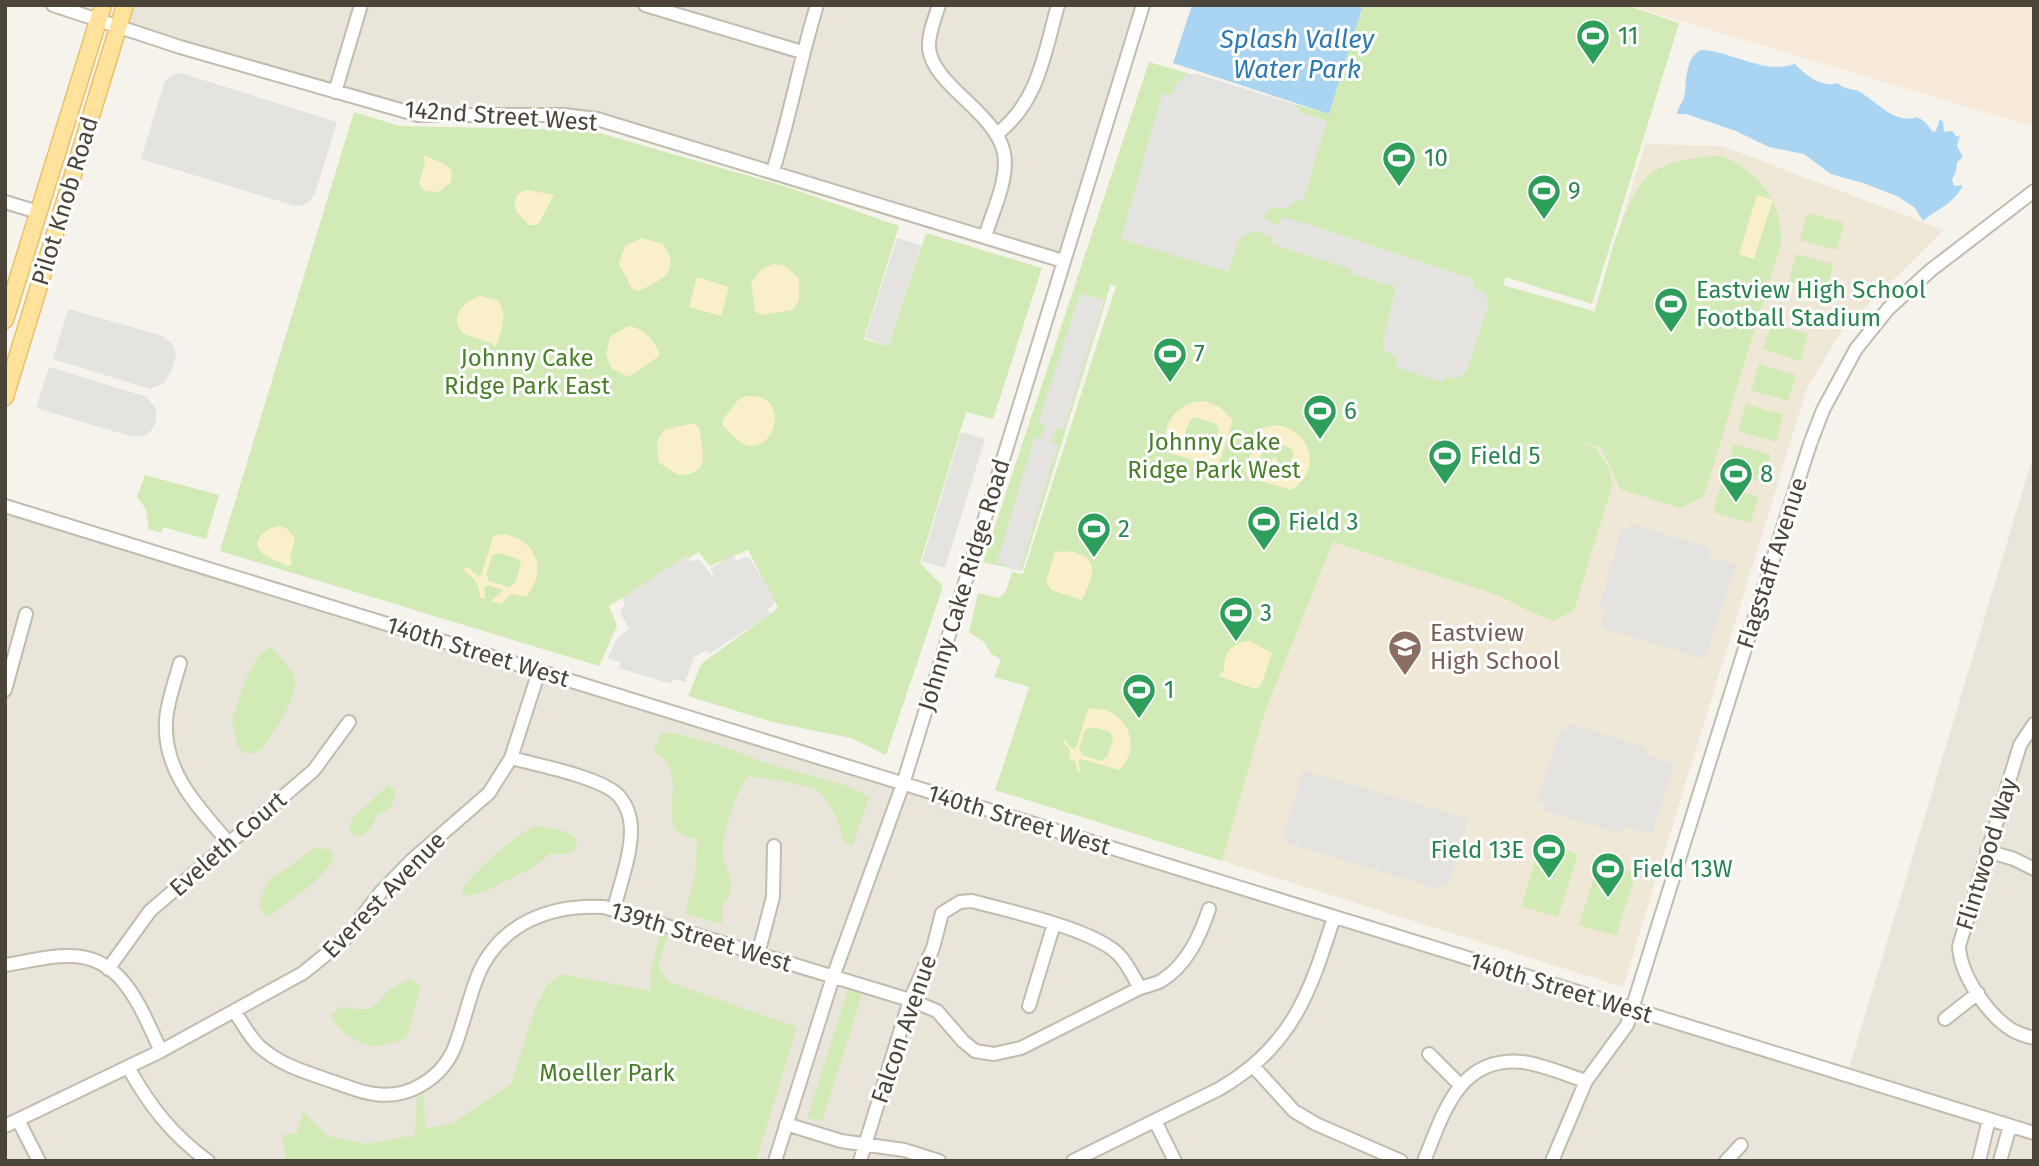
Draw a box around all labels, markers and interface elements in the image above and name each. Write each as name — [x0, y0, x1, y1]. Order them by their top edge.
sports icon: 11 — [1574, 17, 1612, 66]
place label: 11 — [1618, 22, 1638, 50]
water label: Splash Valley Water Park — [1219, 24, 1375, 85]
street label: 142nd Street West — [404, 95, 599, 137]
street label: Pilot Knob Road — [26, 113, 104, 289]
sports icon: 10 — [1380, 139, 1418, 188]
place label: 10 — [1424, 144, 1448, 172]
sports icon: 9 — [1525, 172, 1563, 221]
place label: 9 — [1568, 177, 1581, 205]
place label: Eastview High School Football Stadium — [1696, 276, 1926, 332]
sports icon: Eastview High School Football Stadium — [1652, 285, 1690, 334]
sports icon: 7 — [1151, 335, 1189, 384]
place label: 7 — [1194, 340, 1205, 368]
park label: Johnny Cake Ridge Park East — [444, 344, 610, 400]
sports icon: 6 — [1301, 392, 1339, 441]
place label: 6 — [1344, 397, 1357, 425]
park label: Johnny Cake Ridge Park West — [1127, 428, 1301, 484]
sports icon: Field 5 — [1426, 437, 1464, 486]
place label: Field 5 — [1470, 442, 1540, 470]
sports icon: 8 — [1717, 455, 1755, 504]
street label: Johnny Cake Ridge Road — [912, 456, 1016, 714]
place label: 8 — [1760, 460, 1773, 488]
street label: Flagstaff Avenue — [1731, 474, 1813, 652]
sports icon: Field 3 — [1245, 503, 1283, 552]
place label: Field 3 — [1288, 508, 1358, 536]
sports icon: 2 — [1075, 510, 1113, 559]
place label: 2 — [1118, 515, 1130, 543]
sports icon: 3 — [1217, 594, 1255, 643]
place label: 3 — [1260, 599, 1272, 627]
street label: 140th Street West — [383, 611, 573, 693]
place label: Eastview High School — [1430, 619, 1560, 675]
school or university icon: Eastview High School — [1386, 628, 1424, 677]
sports icon: 1 — [1120, 671, 1158, 720]
place label: 1 — [1164, 676, 1174, 704]
street label: Flintwood Way — [1951, 774, 2023, 933]
street label: 140th Street West — [924, 779, 1114, 861]
street label: Eveleth Court — [164, 786, 292, 902]
street label: Everest Avenue — [317, 826, 451, 964]
sports icon: Field 13E — [1530, 831, 1568, 880]
place label: Field 13E — [1430, 836, 1524, 864]
sports icon: Field 13W — [1589, 850, 1627, 899]
place label: Field 13W — [1632, 855, 1733, 883]
street label: 139th Street West — [607, 896, 795, 978]
street label: 140th Street West — [1466, 947, 1656, 1029]
street label: Falcon Avenue — [866, 951, 942, 1107]
park label: Moeller Park — [539, 1059, 676, 1087]

